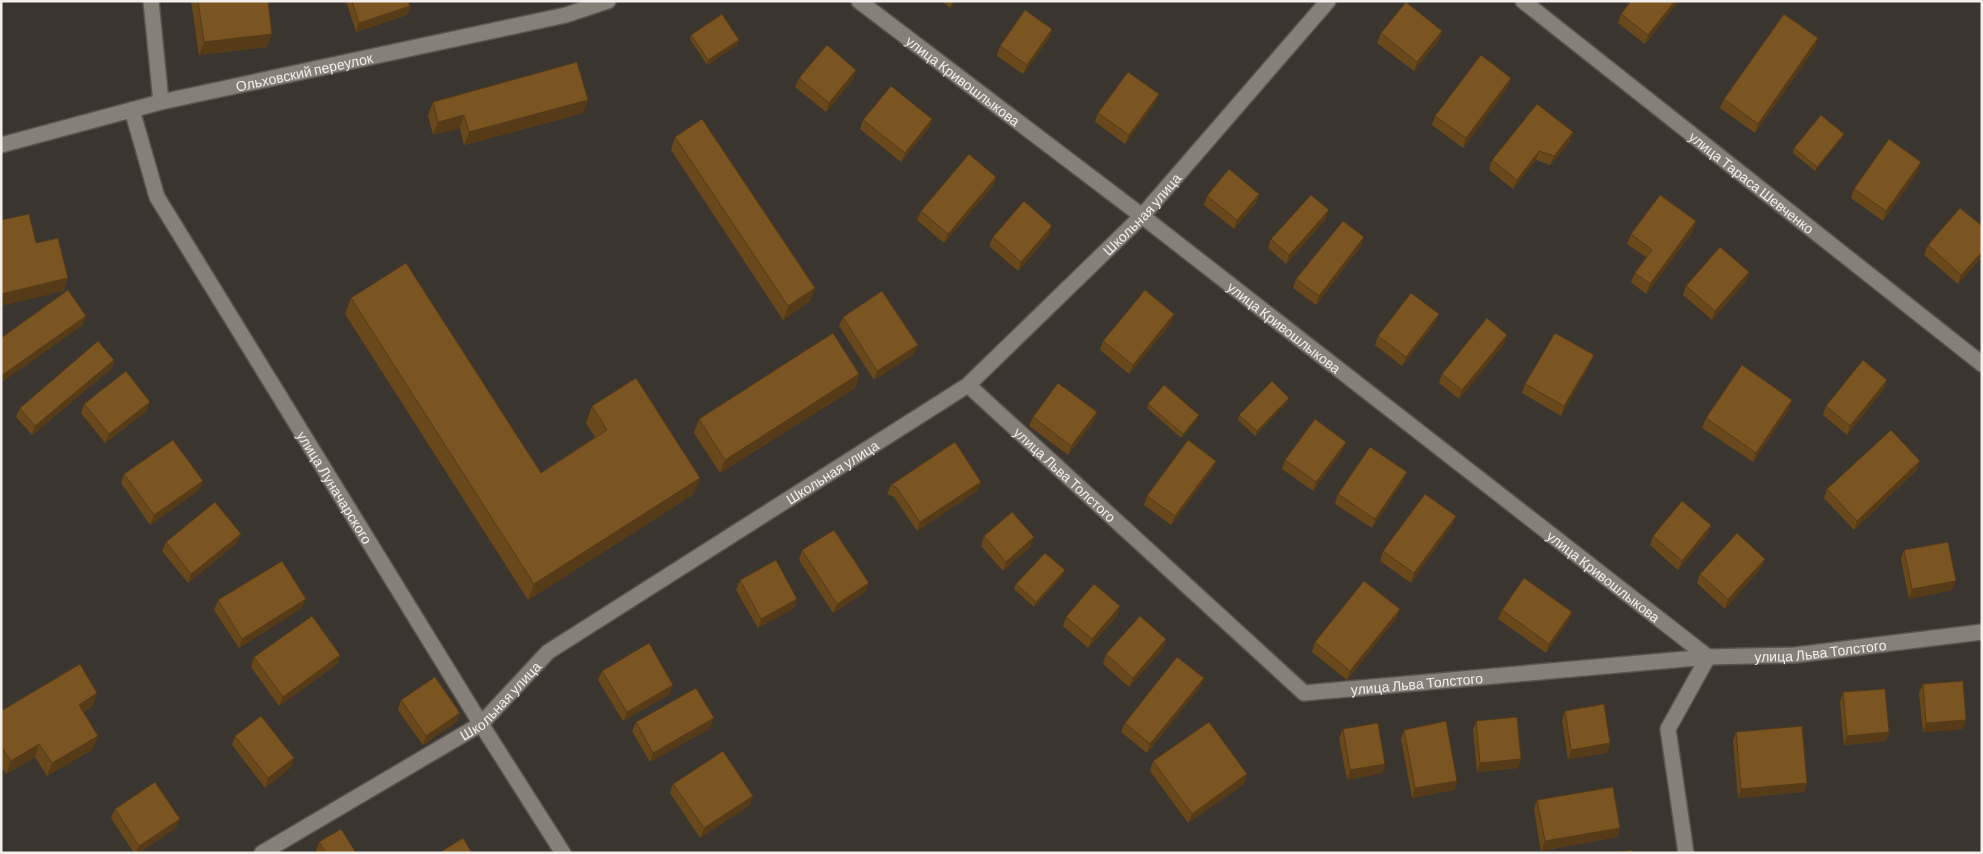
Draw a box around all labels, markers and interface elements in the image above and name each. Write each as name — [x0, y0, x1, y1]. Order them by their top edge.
street label: улица Кривошлыкова — [903, 31, 1024, 129]
street label: Ольховский переулок — [234, 48, 375, 94]
street label: улица Тараса Шевченко — [1686, 127, 1818, 237]
street label: Школьная улица — [1099, 169, 1184, 258]
street label: улица Кривошлыкова — [1224, 278, 1345, 376]
street label: улица Льва Толстого — [1011, 423, 1120, 525]
street label: улица Луначарского — [294, 427, 377, 547]
street label: Школьная улица — [782, 436, 882, 507]
street label: улица Кривошлыкова — [1544, 527, 1664, 625]
street label: улица Льва Толстого — [1754, 635, 1887, 664]
street label: Школьная улица — [456, 657, 544, 743]
street label: улица Льва Толстого — [1350, 669, 1484, 697]

